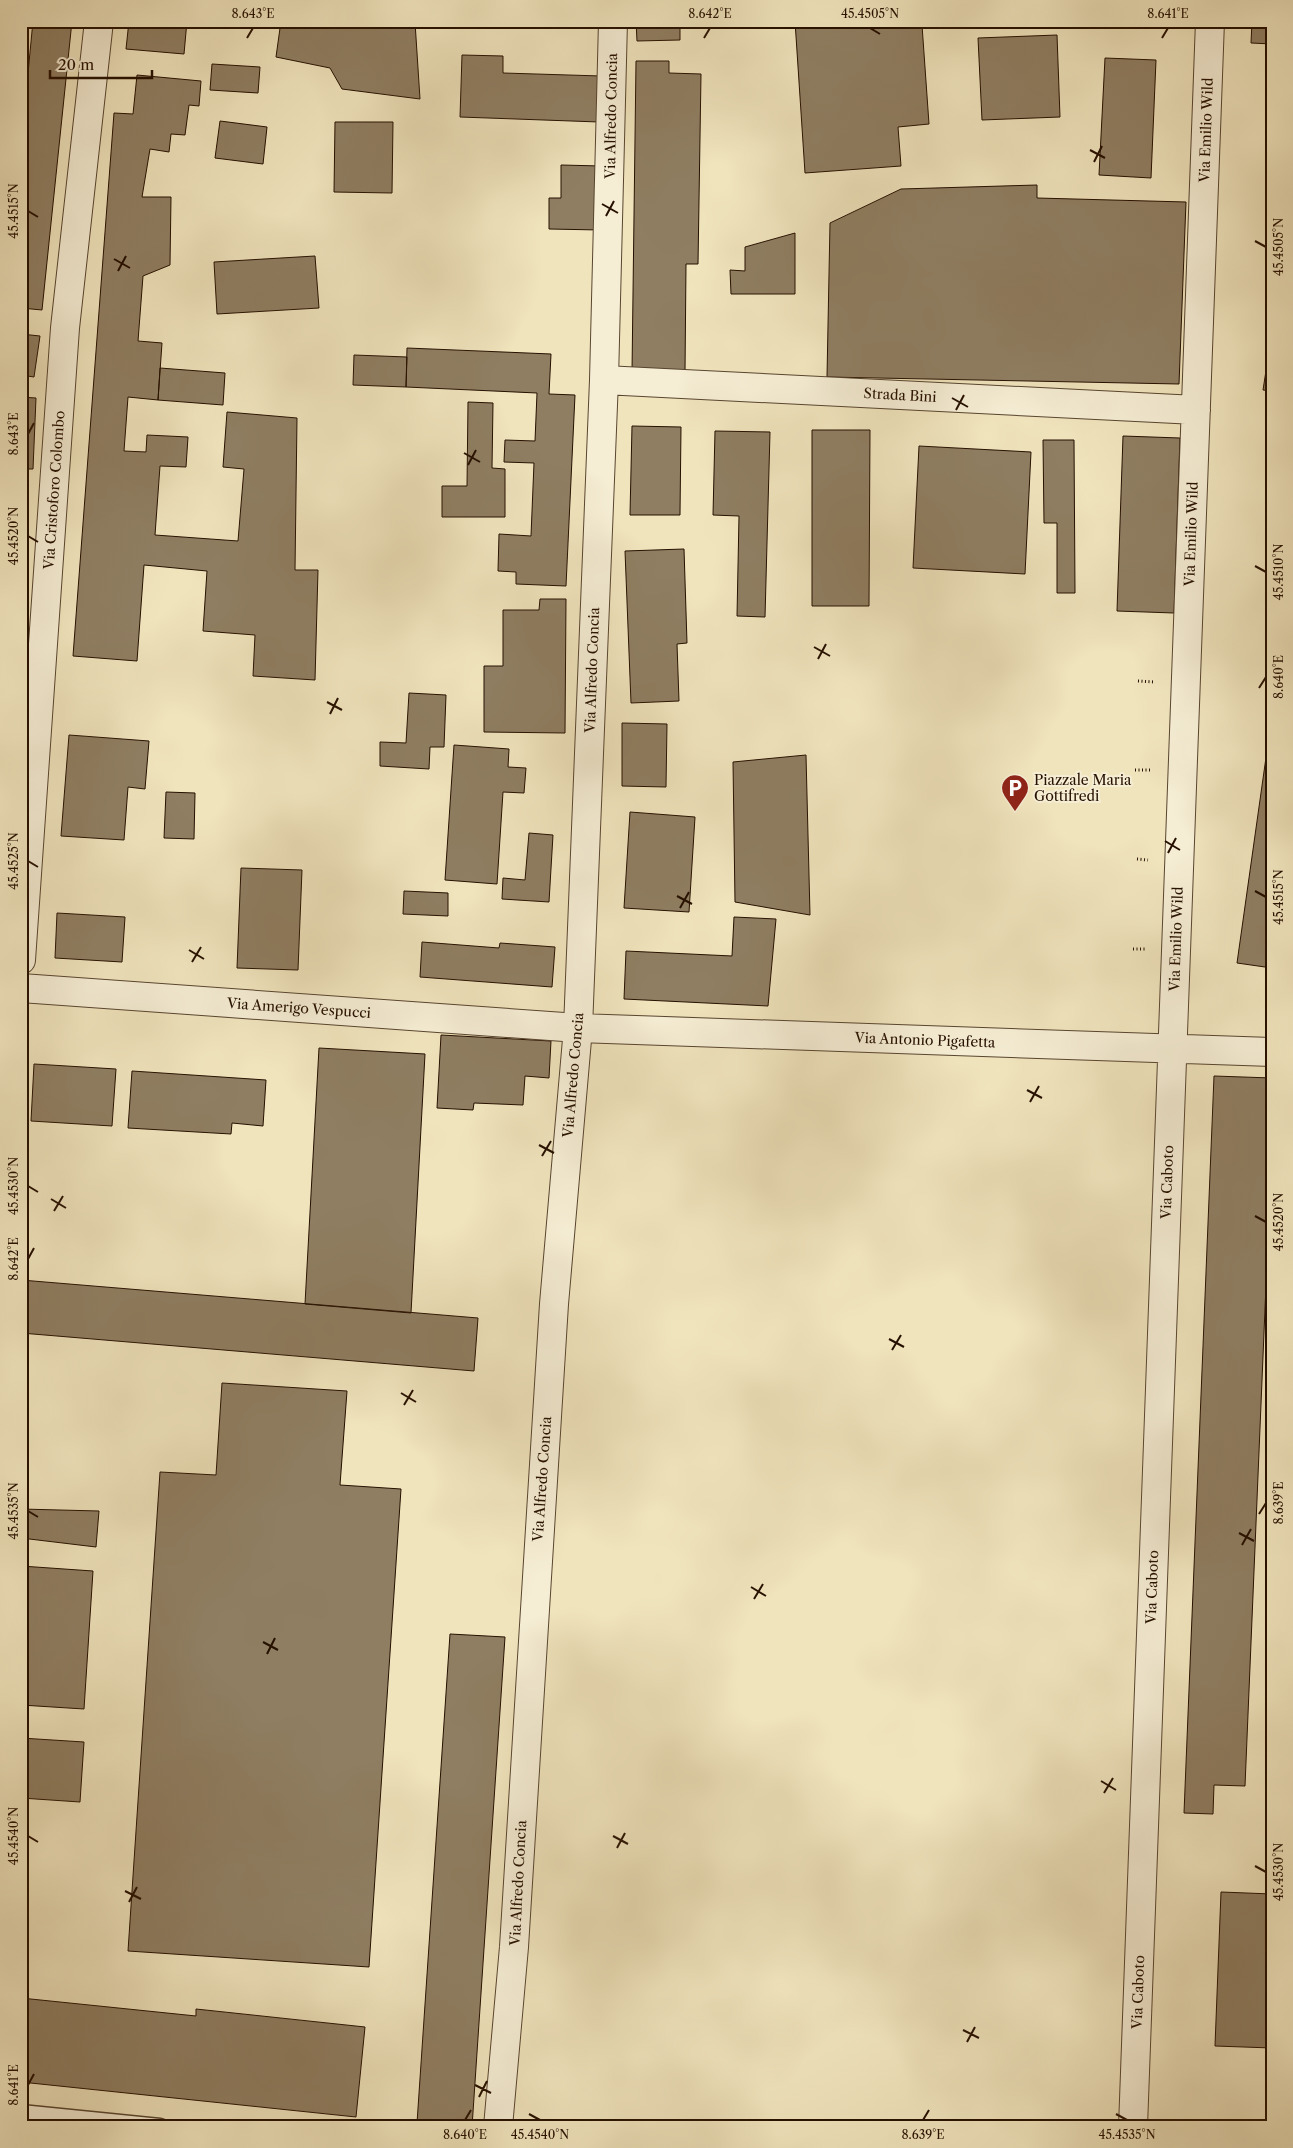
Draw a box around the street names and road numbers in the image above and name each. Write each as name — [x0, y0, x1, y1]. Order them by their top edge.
street label: Via Alfredo Concia — [601, 52, 621, 180]
street label: Via Emilio Wild — [1195, 77, 1217, 184]
street label: Strada Bini — [863, 384, 937, 406]
street label: Via Cristoforo Colombo — [39, 410, 69, 571]
street label: Via Emilio Wild — [1180, 481, 1202, 588]
street label: Via Alfredo Concia — [581, 606, 603, 734]
street label: Via Emilio Wild — [1165, 886, 1187, 993]
street label: Via Amerigo Vespucci — [225, 994, 372, 1022]
street label: Via Alfredo Concia — [558, 1011, 588, 1139]
street label: Via Antonio Pigafetta — [853, 1029, 996, 1051]
street label: Via Caboto — [1157, 1145, 1177, 1220]
street label: Via Alfredo Concia — [529, 1415, 555, 1543]
street label: Via Caboto — [1142, 1550, 1162, 1625]
street label: Via Alfredo Concia — [506, 1819, 530, 1947]
street label: Via Caboto — [1128, 1955, 1148, 2030]

